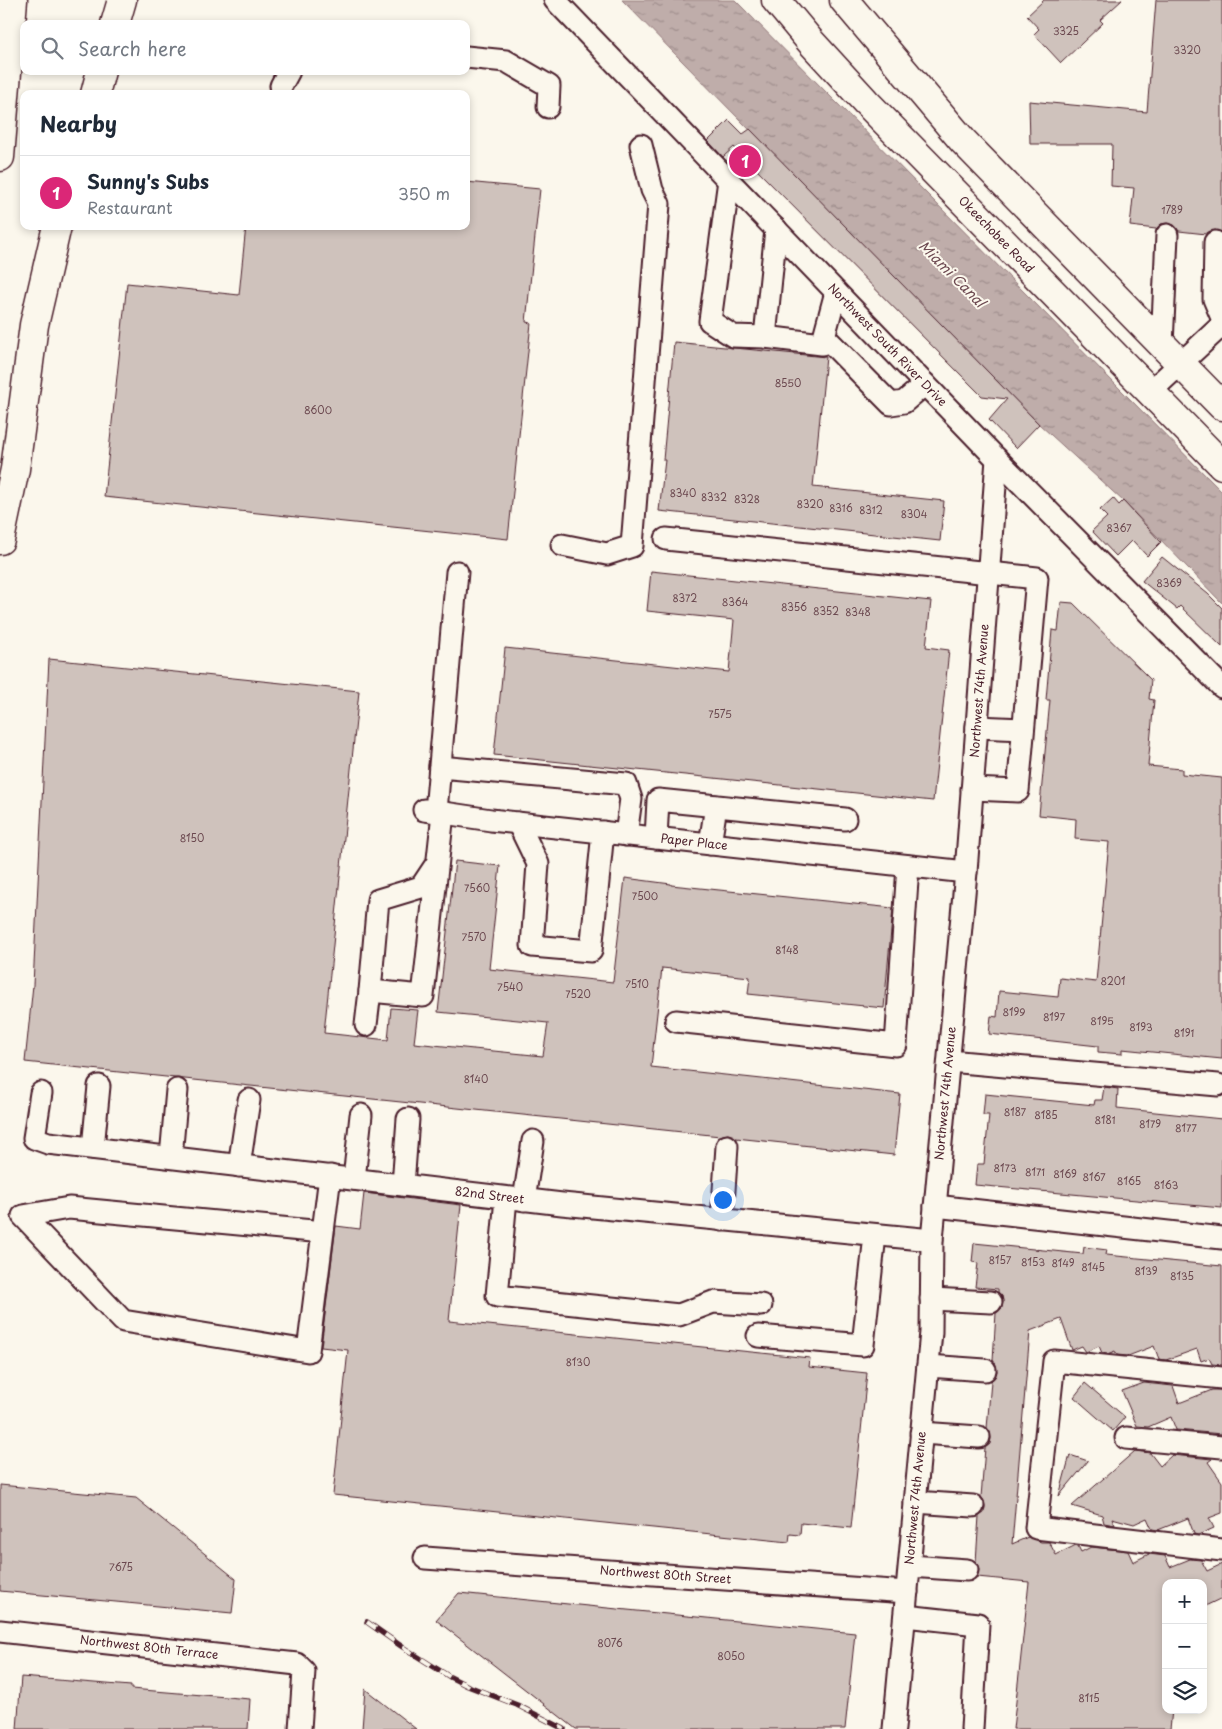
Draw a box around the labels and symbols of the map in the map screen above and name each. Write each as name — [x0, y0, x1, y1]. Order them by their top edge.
house number: 3325 — [1053, 23, 1079, 38]
house number: 3320 — [1173, 42, 1201, 57]
pin: 1 — [729, 142, 761, 180]
street label: Okeechobee Road — [955, 192, 1039, 277]
house number: 1789 — [1161, 202, 1183, 217]
water label: Miami Canal — [914, 236, 992, 313]
street label: Northwest South River Drive — [824, 279, 952, 410]
house number: 8550 — [775, 375, 801, 390]
house number: 8600 — [304, 402, 332, 417]
house number: 8340 — [670, 485, 696, 500]
house number: 8332 — [701, 489, 727, 504]
house number: 8328 — [734, 491, 760, 506]
house number: 8320 — [796, 496, 824, 511]
house number: 8316 — [829, 500, 853, 515]
house number: 8312 — [859, 502, 883, 517]
house number: 8304 — [901, 506, 928, 521]
house number: 8367 — [1106, 520, 1132, 535]
house number: 8369 — [1156, 575, 1182, 590]
house number: 8372 — [673, 590, 697, 605]
house number: 8364 — [722, 594, 749, 609]
house number: 8356 — [781, 599, 807, 614]
house number: 8352 — [813, 603, 839, 618]
house number: 8348 — [845, 604, 871, 619]
street label: Northwest 74th Avenue — [965, 623, 993, 758]
house number: 7575 — [708, 706, 732, 721]
street label: Paper Place — [660, 829, 729, 854]
house number: 8150 — [180, 830, 204, 845]
house number: 7560 — [464, 880, 490, 895]
house number: 7500 — [632, 888, 658, 903]
house number: 7570 — [462, 929, 486, 944]
house number: 8148 — [775, 942, 799, 957]
house number: 8201 — [1100, 973, 1126, 988]
house number: 7510 — [625, 976, 649, 991]
house number: 7540 — [497, 979, 523, 994]
house number: 7520 — [565, 986, 591, 1001]
house number: 8199 — [1002, 1004, 1026, 1019]
house number: 8197 — [1043, 1009, 1065, 1024]
house number: 8195 — [1090, 1013, 1114, 1028]
house number: 8193 — [1129, 1019, 1153, 1034]
street label: Northwest 74th Avenue — [929, 1025, 960, 1161]
house number: 8191 — [1174, 1025, 1194, 1040]
house number: 8140 — [464, 1071, 488, 1086]
house number: 8187 — [1004, 1104, 1027, 1119]
house number: 8185 — [1034, 1107, 1058, 1122]
house number: 8181 — [1095, 1112, 1116, 1127]
house number: 8179 — [1139, 1116, 1161, 1131]
house number: 8177 — [1175, 1120, 1197, 1135]
house number: 8173 — [993, 1160, 1017, 1175]
house number: 8171 — [1025, 1164, 1045, 1179]
house number: 8169 — [1053, 1166, 1077, 1181]
house number: 8167 — [1082, 1169, 1106, 1184]
house number: 8165 — [1117, 1173, 1141, 1188]
house number: 8163 — [1154, 1177, 1179, 1192]
street label: 82nd Street — [454, 1181, 525, 1207]
your location — [710, 1187, 736, 1213]
house number: 8157 — [989, 1252, 1012, 1267]
house number: 8153 — [1021, 1254, 1045, 1269]
house number: 8149 — [1051, 1255, 1075, 1270]
house number: 8145 — [1081, 1259, 1105, 1274]
house number: 8139 — [1134, 1263, 1158, 1278]
house number: 8135 — [1170, 1268, 1194, 1283]
house number: 8130 — [566, 1354, 590, 1369]
street label: Northwest 74th Avenue — [899, 1430, 930, 1565]
house number: 7675 — [109, 1559, 133, 1574]
street label: Northwest 80th Street — [599, 1560, 732, 1588]
street label: Northwest 80th Terrace — [79, 1630, 219, 1663]
house number: 8076 — [597, 1635, 623, 1650]
house number: 8050 — [717, 1648, 745, 1663]
house number: 8115 — [1078, 1690, 1100, 1705]

